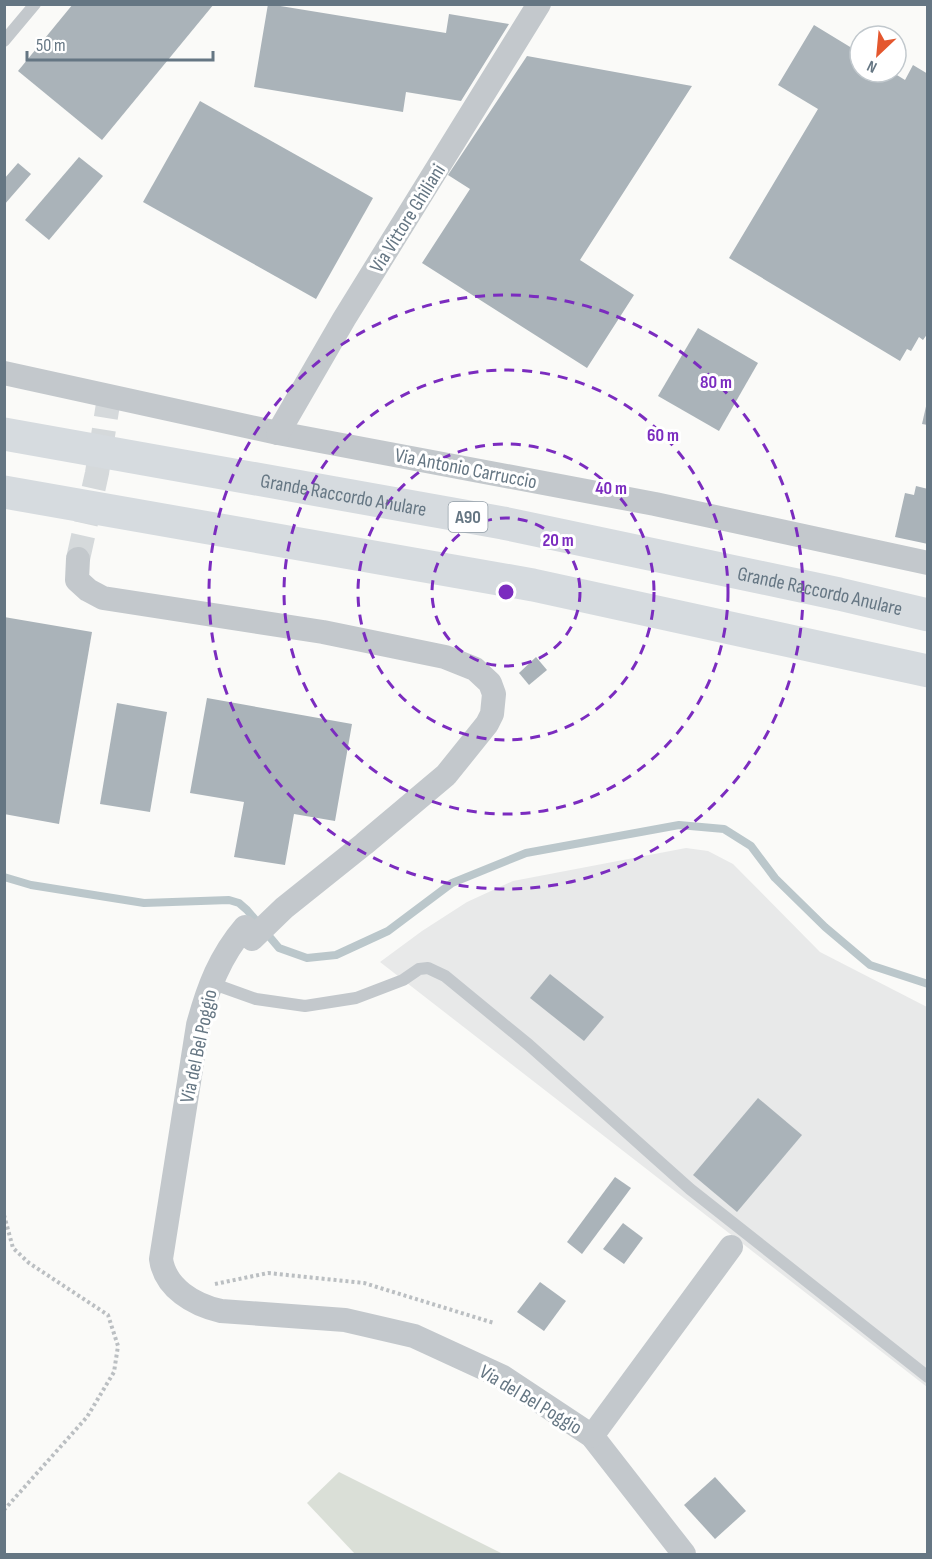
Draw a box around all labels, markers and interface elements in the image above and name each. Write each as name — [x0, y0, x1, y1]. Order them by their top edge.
scale bar — [27, 24, 213, 62]
north arrow — [848, 24, 908, 84]
text: 50 m — [36, 35, 66, 56]
text: N — [864, 56, 880, 77]
street label: Via Vittore Ghiliani — [365, 160, 451, 277]
text: 80 m — [700, 372, 732, 393]
text: 60 m — [647, 425, 679, 446]
street label: Via Antonio Carruccio — [393, 443, 539, 495]
street label: Grande Raccordo Anulare — [259, 469, 428, 522]
text: 40 m — [595, 478, 627, 499]
road number: A90 — [448, 502, 488, 532]
text: 20 m — [542, 530, 574, 551]
street label: Grande Raccordo Anulare — [735, 562, 905, 622]
centre of rings — [496, 582, 516, 602]
street label: Via del Bel Poggio — [175, 987, 223, 1105]
street label: Via del Bel Poggio — [475, 1360, 586, 1440]

